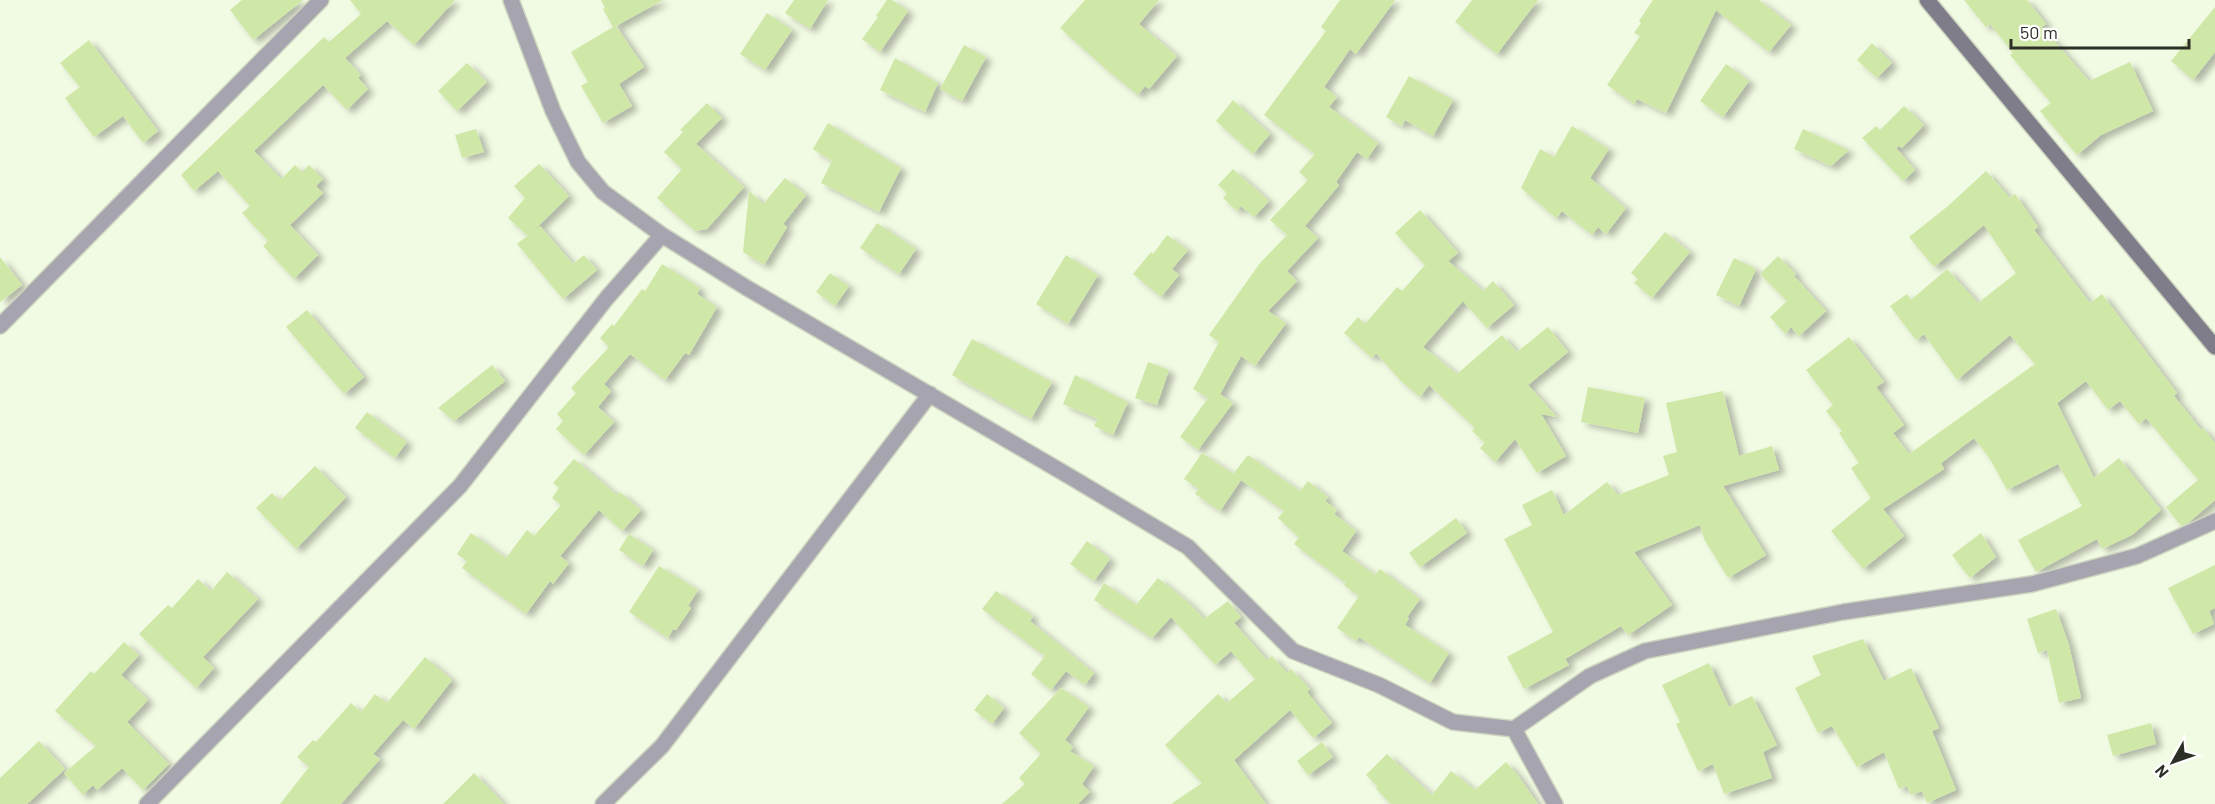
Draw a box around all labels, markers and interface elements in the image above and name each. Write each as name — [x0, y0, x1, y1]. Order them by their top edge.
scale bar — [2011, 12, 2190, 50]
text: 50 m — [2020, 21, 2058, 43]
north arrow — [2143, 732, 2203, 792]
text: N — [2150, 762, 2172, 782]

